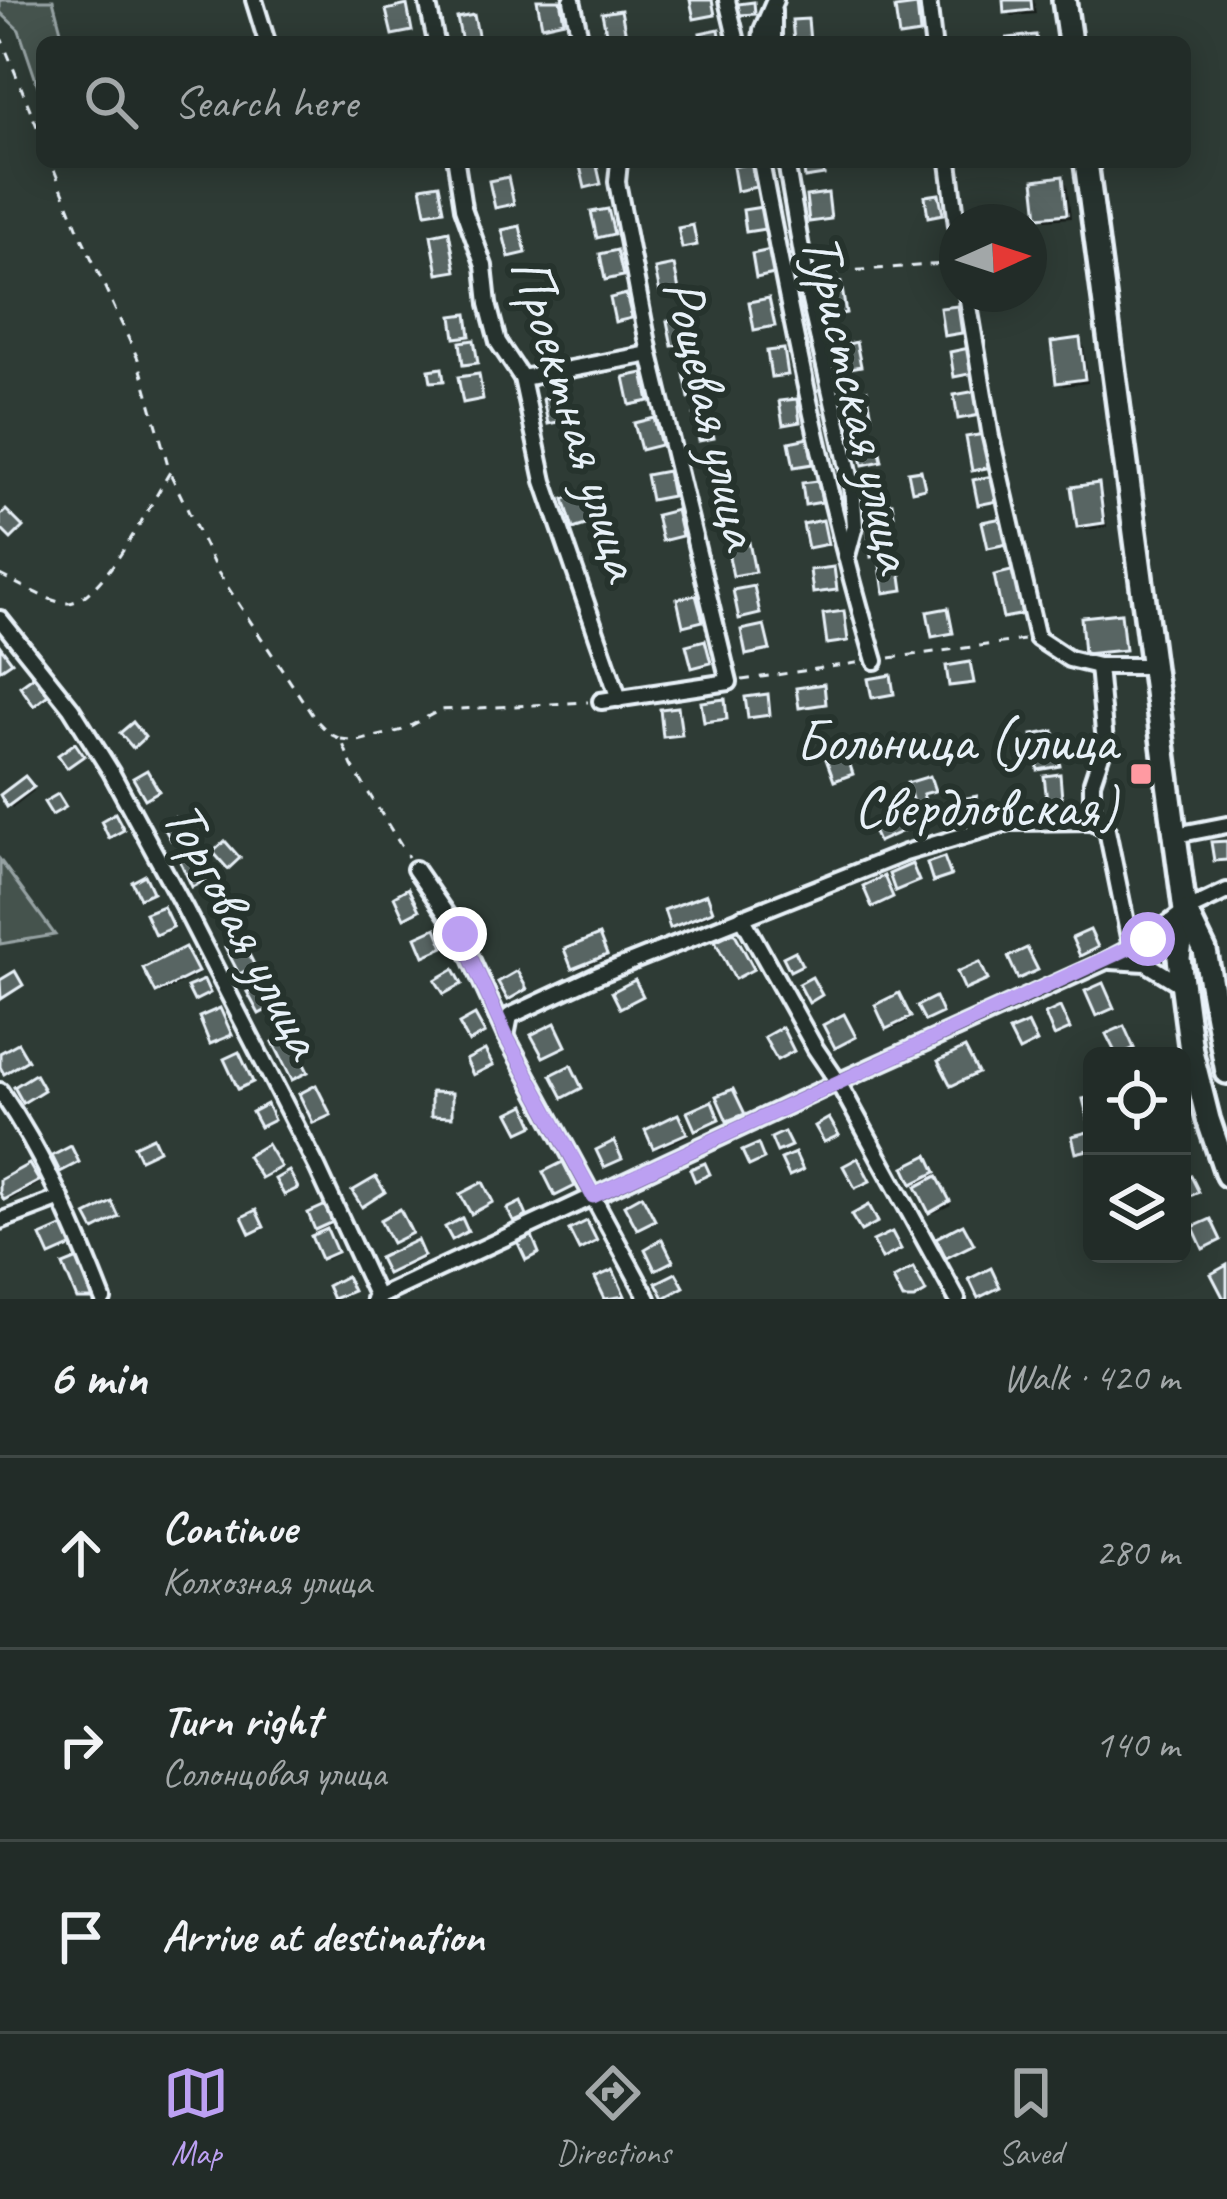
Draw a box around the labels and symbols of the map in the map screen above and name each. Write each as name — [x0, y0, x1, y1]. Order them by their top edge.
north arrow — [939, 204, 1047, 312]
street label: Туристская улица — [785, 226, 934, 582]
street label: Проектная улица — [494, 248, 661, 592]
street label: Рощевая улица — [647, 272, 780, 558]
place label: Больница (улица Свердловская) — [795, 705, 1122, 843]
marker: Больница (улица Свердловская) — [1128, 761, 1154, 787]
street label: Торговая улица — [147, 789, 343, 1073]
route end — [433, 907, 487, 961]
route start — [1121, 912, 1175, 966]

